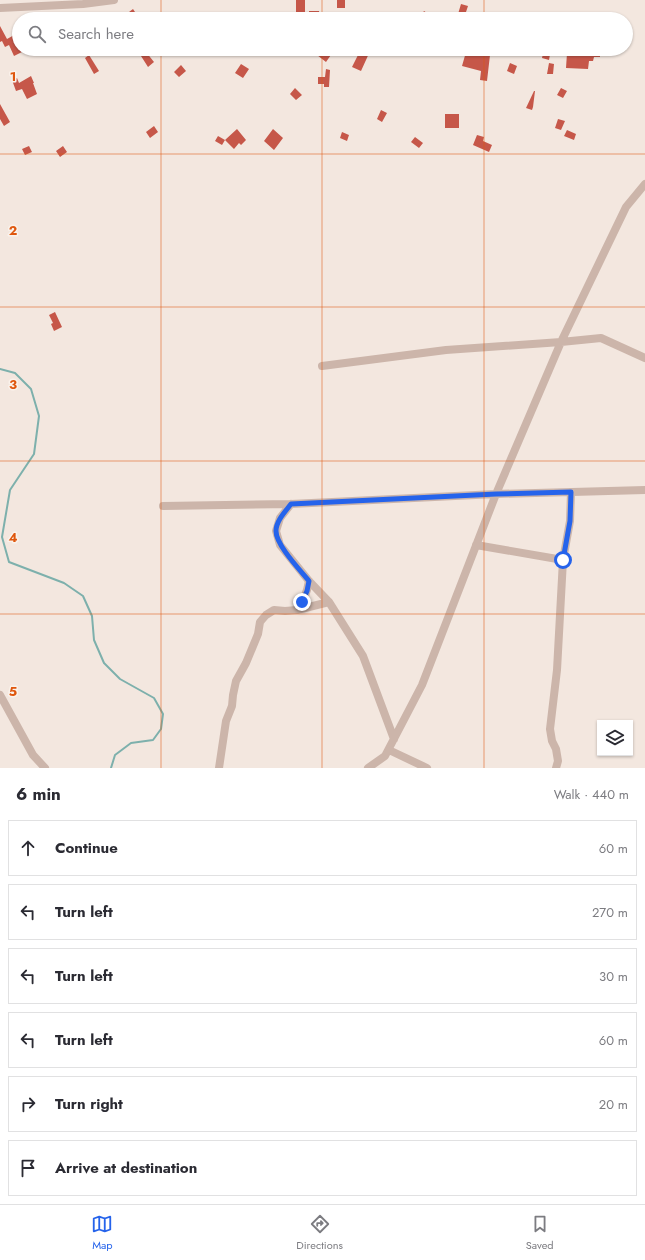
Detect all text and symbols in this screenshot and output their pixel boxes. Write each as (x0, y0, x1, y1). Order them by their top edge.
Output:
search box (12, 12, 633, 56)
icon: search (26, 23, 48, 45)
text: Search here (58, 23, 134, 45)
text: 1 (10, 67, 16, 86)
text: 2 (9, 221, 17, 240)
text: 3 (9, 375, 17, 394)
text: 4 (8, 528, 18, 547)
route start (554, 551, 572, 569)
route end (293, 593, 311, 611)
text: 5 (9, 682, 17, 701)
map controls (597, 720, 633, 756)
button: layers (597, 720, 633, 756)
text: 6 min (16, 782, 61, 806)
text: Walk · 440 m (554, 785, 629, 804)
icon: ahead (17, 837, 39, 859)
text: Continue (55, 837, 118, 859)
text: 60 m (599, 839, 628, 858)
icon: left (17, 901, 39, 923)
text: Turn left (55, 901, 113, 923)
text: 270 m (592, 903, 628, 922)
icon: left (17, 965, 39, 987)
text: Turn left (55, 965, 113, 987)
text: 30 m (599, 967, 628, 986)
icon: left (17, 1029, 39, 1051)
text: Turn left (55, 1029, 113, 1051)
text: 60 m (599, 1031, 628, 1050)
icon: right (17, 1093, 39, 1115)
text: Turn right (55, 1093, 123, 1115)
text: 20 m (599, 1095, 628, 1114)
icon: arrive (17, 1157, 39, 1179)
text: Arrive at destination (55, 1157, 197, 1179)
tab: Map (91, 1213, 113, 1253)
tab: Directions (296, 1213, 343, 1253)
tab: Saved (526, 1213, 554, 1253)

